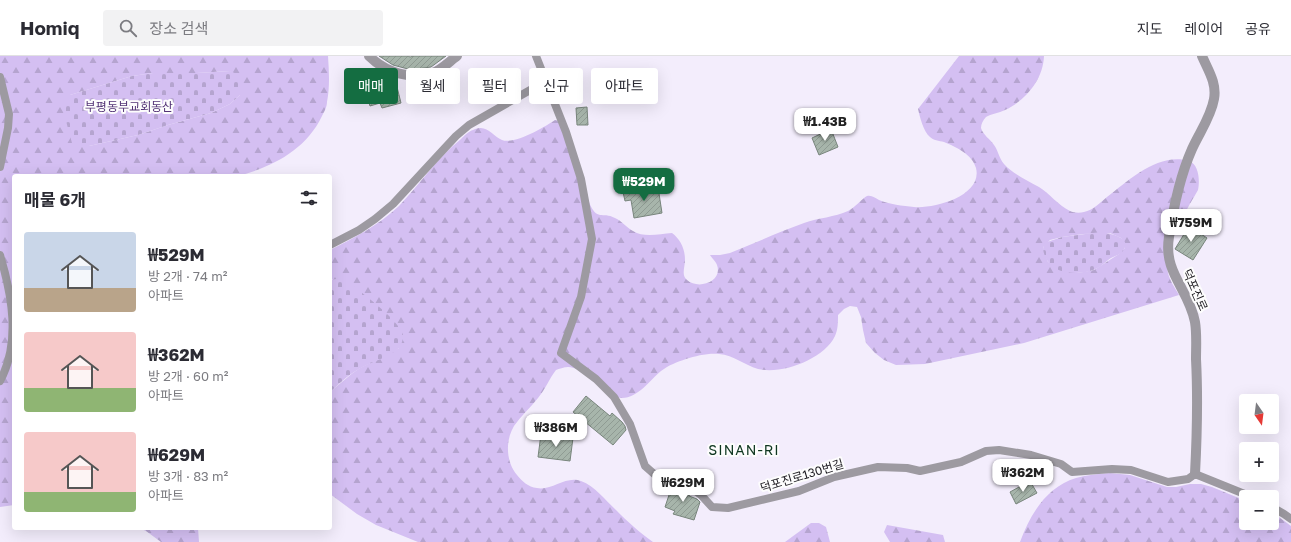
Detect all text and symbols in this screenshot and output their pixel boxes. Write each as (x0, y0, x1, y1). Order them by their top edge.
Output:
search box (103, 10, 383, 46)
text: Homiq (20, 16, 79, 39)
icon: search (117, 17, 139, 39)
text: 장소 검색 (149, 19, 208, 37)
text: 지도 (1137, 20, 1163, 37)
text: 레이어 (1185, 20, 1223, 37)
text: 공유 (1245, 20, 1271, 37)
chip: 매매 (344, 68, 398, 104)
chip: 월세 (406, 68, 460, 104)
chip: 필터 (468, 68, 521, 104)
chip: 신규 (529, 68, 583, 104)
chip: 아파트 (591, 68, 658, 104)
park label: 부평동부교회동산 (85, 99, 173, 114)
pin: ₩1.43B (792, 108, 858, 142)
text: ₩1.43B (803, 113, 847, 129)
pin: ₩529M (616, 168, 672, 202)
text: ₩529M (622, 173, 666, 189)
icon: filters (298, 187, 320, 209)
text: 매물 6개 (24, 189, 86, 210)
pin: ₩759M (1163, 209, 1219, 243)
text: ₩759M (1170, 214, 1212, 230)
text: ₩529M (148, 244, 205, 265)
icon: home (56, 248, 104, 296)
street label: 덕포진로 (1180, 267, 1211, 313)
text: 방 2개 · 74 m² (148, 268, 227, 284)
text: 아파트 (148, 287, 184, 303)
text: ₩362M (148, 344, 205, 365)
icon: home (56, 348, 104, 396)
text: 방 2개 · 60 m² (148, 368, 228, 384)
text: 아파트 (148, 387, 184, 403)
north arrow (1239, 394, 1279, 434)
map controls (1239, 394, 1279, 530)
pin: ₩386M (528, 414, 584, 448)
text: ₩386M (534, 419, 578, 435)
district label: SINAN-RI (708, 441, 780, 458)
button: + (1239, 442, 1279, 482)
text: ₩629M (148, 444, 205, 465)
icon: home (56, 448, 104, 496)
street label: 덕포진로130번길 (758, 456, 845, 495)
pin: ₩362M (995, 459, 1051, 493)
text: ₩362M (1001, 464, 1045, 480)
text: 방 3개 · 83 m² (148, 468, 228, 484)
pin: ₩629M (655, 469, 711, 503)
text: ₩629M (661, 474, 705, 490)
text: 아파트 (148, 487, 184, 503)
button: − (1239, 490, 1279, 530)

